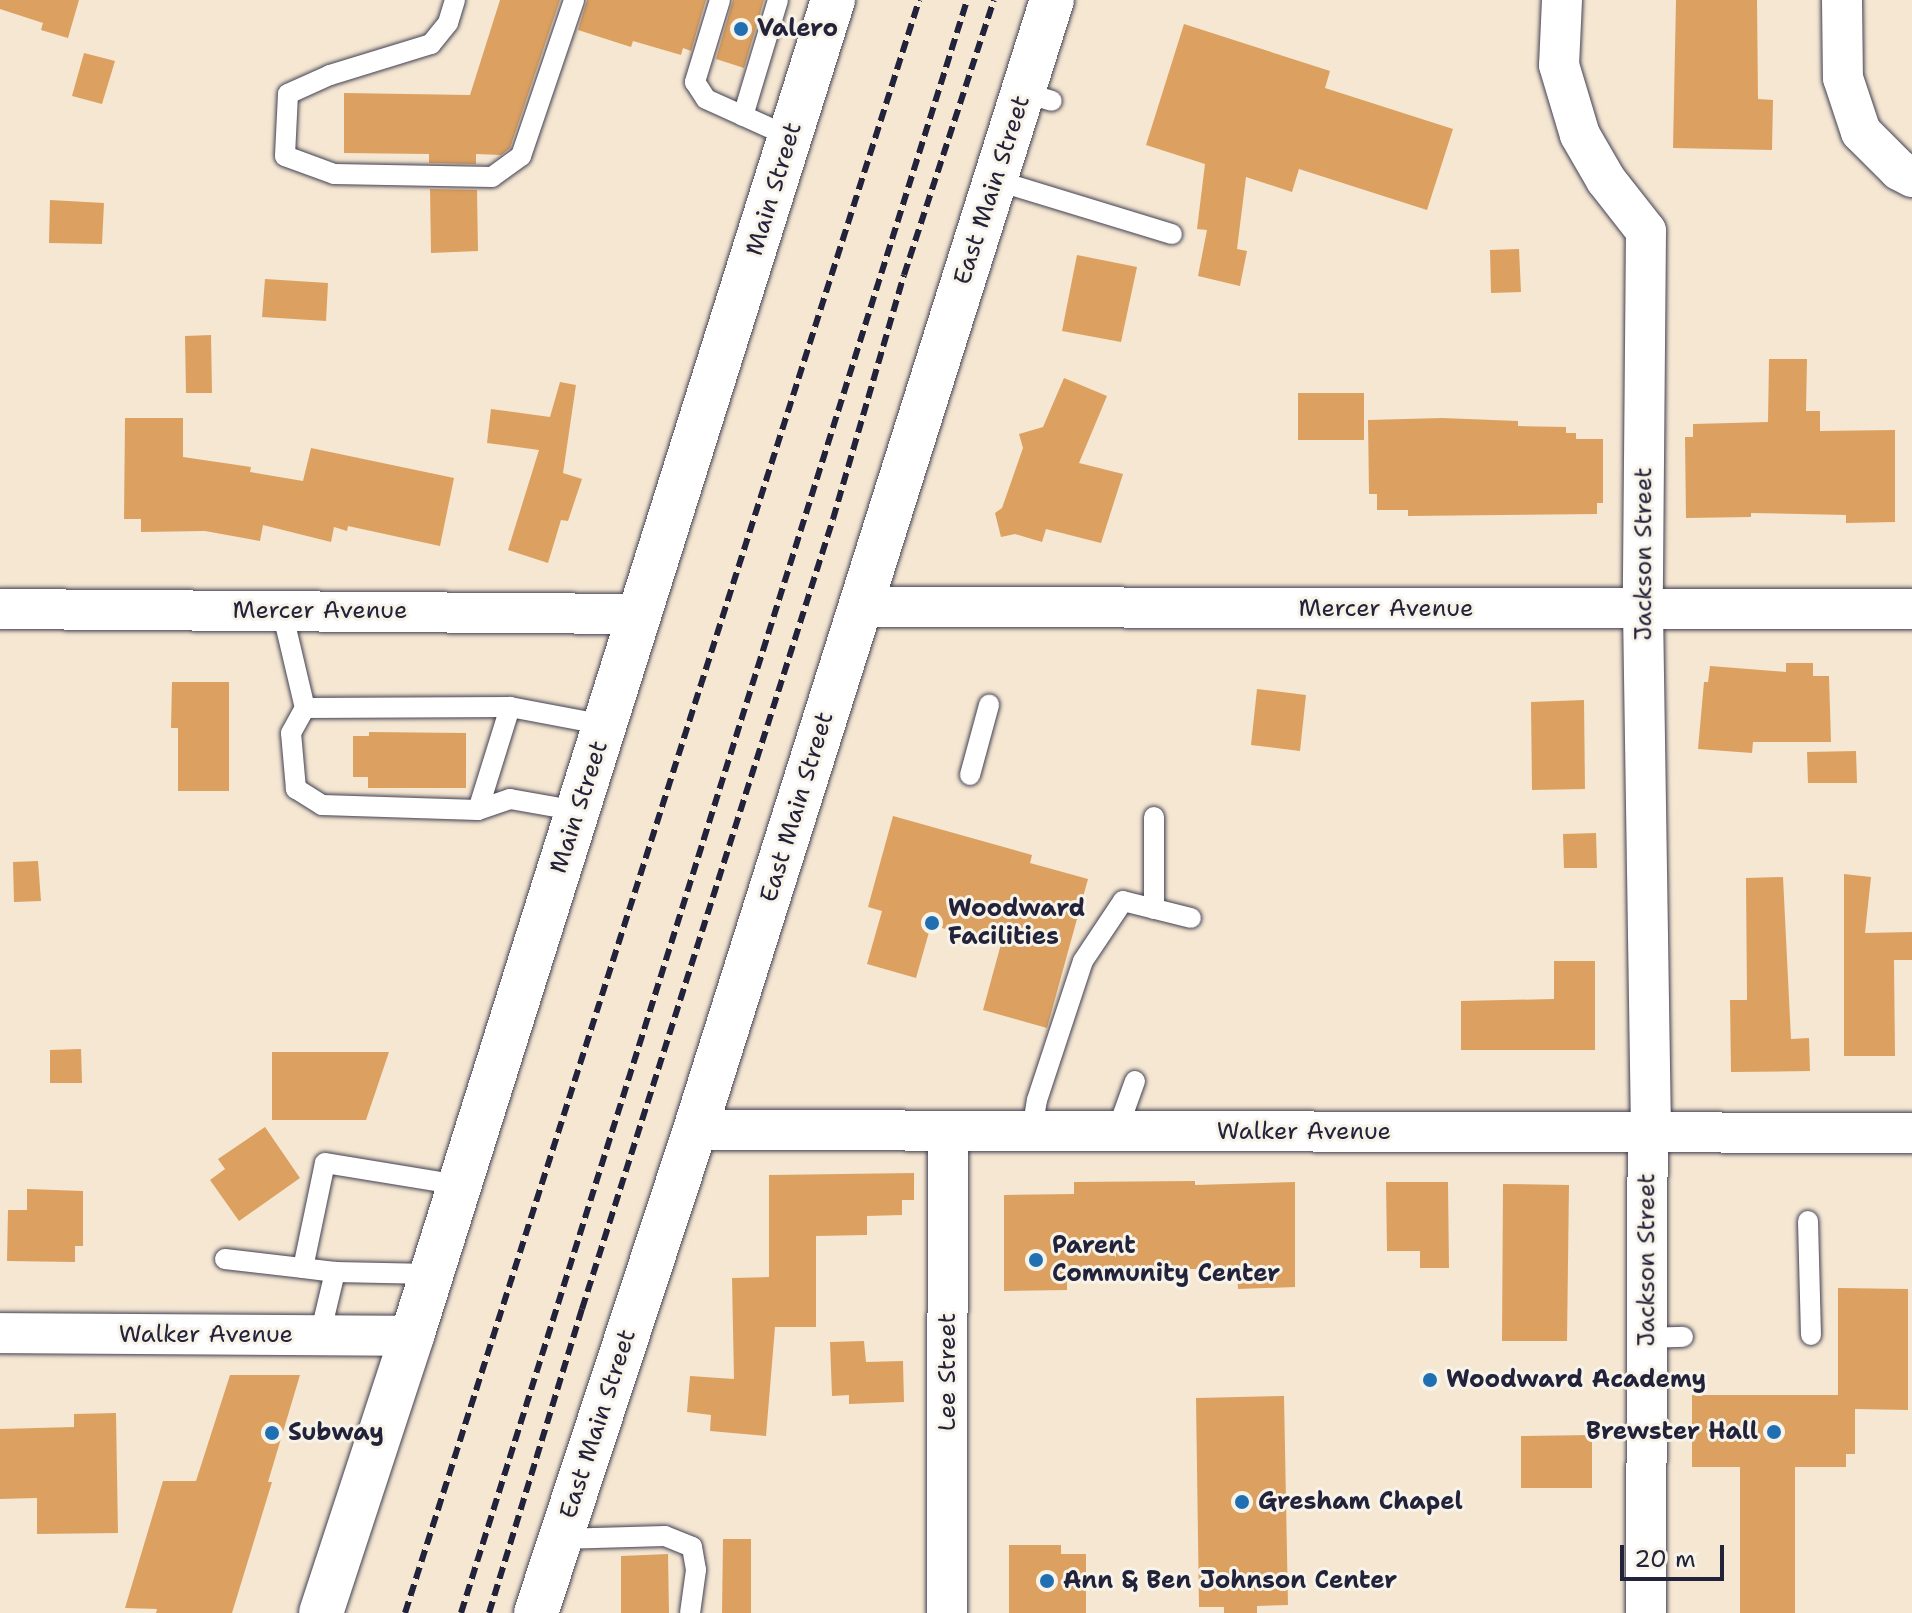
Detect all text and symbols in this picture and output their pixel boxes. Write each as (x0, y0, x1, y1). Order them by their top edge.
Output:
place label: Valero (757, 15, 838, 43)
marker: Valero (732, 20, 750, 38)
street label: East Main Street (948, 92, 1036, 288)
street label: Main Street (740, 119, 808, 259)
street label: Jackson Street (1630, 467, 1658, 641)
street label: Mercer Avenue (1299, 595, 1473, 623)
street label: Mercer Avenue (233, 597, 407, 625)
street label: East Main Street (754, 708, 840, 906)
street label: Main Street (544, 737, 614, 877)
place label: Woodward Facilities (948, 895, 1085, 951)
marker: Woodward Facilities (923, 914, 941, 932)
street label: Walker Avenue (1217, 1118, 1391, 1146)
street label: Jackson Street (1633, 1173, 1661, 1347)
place label: Parent Community Center (1052, 1232, 1280, 1288)
marker: Parent Community Center (1027, 1251, 1045, 1269)
street label: Lee Street (934, 1313, 962, 1431)
street label: Walker Avenue (119, 1321, 293, 1349)
street label: East Main Street (554, 1326, 642, 1522)
place label: Woodward Academy (1446, 1366, 1706, 1394)
marker: Woodward Academy (1421, 1371, 1439, 1389)
place label: Brewster Hall (1586, 1418, 1758, 1446)
place label: Subway (288, 1419, 384, 1447)
marker: Brewster Hall (1765, 1423, 1783, 1441)
marker: Subway (263, 1424, 281, 1442)
place label: Gresham Chapel (1258, 1488, 1463, 1516)
marker: Gresham Chapel (1233, 1493, 1251, 1511)
scale bar (1624, 1529, 1728, 1579)
text: 20 m (1634, 1543, 1696, 1575)
place label: Ann & Ben Johnson Center (1063, 1567, 1397, 1595)
marker: Ann & Ben Johnson Center (1038, 1572, 1056, 1590)

